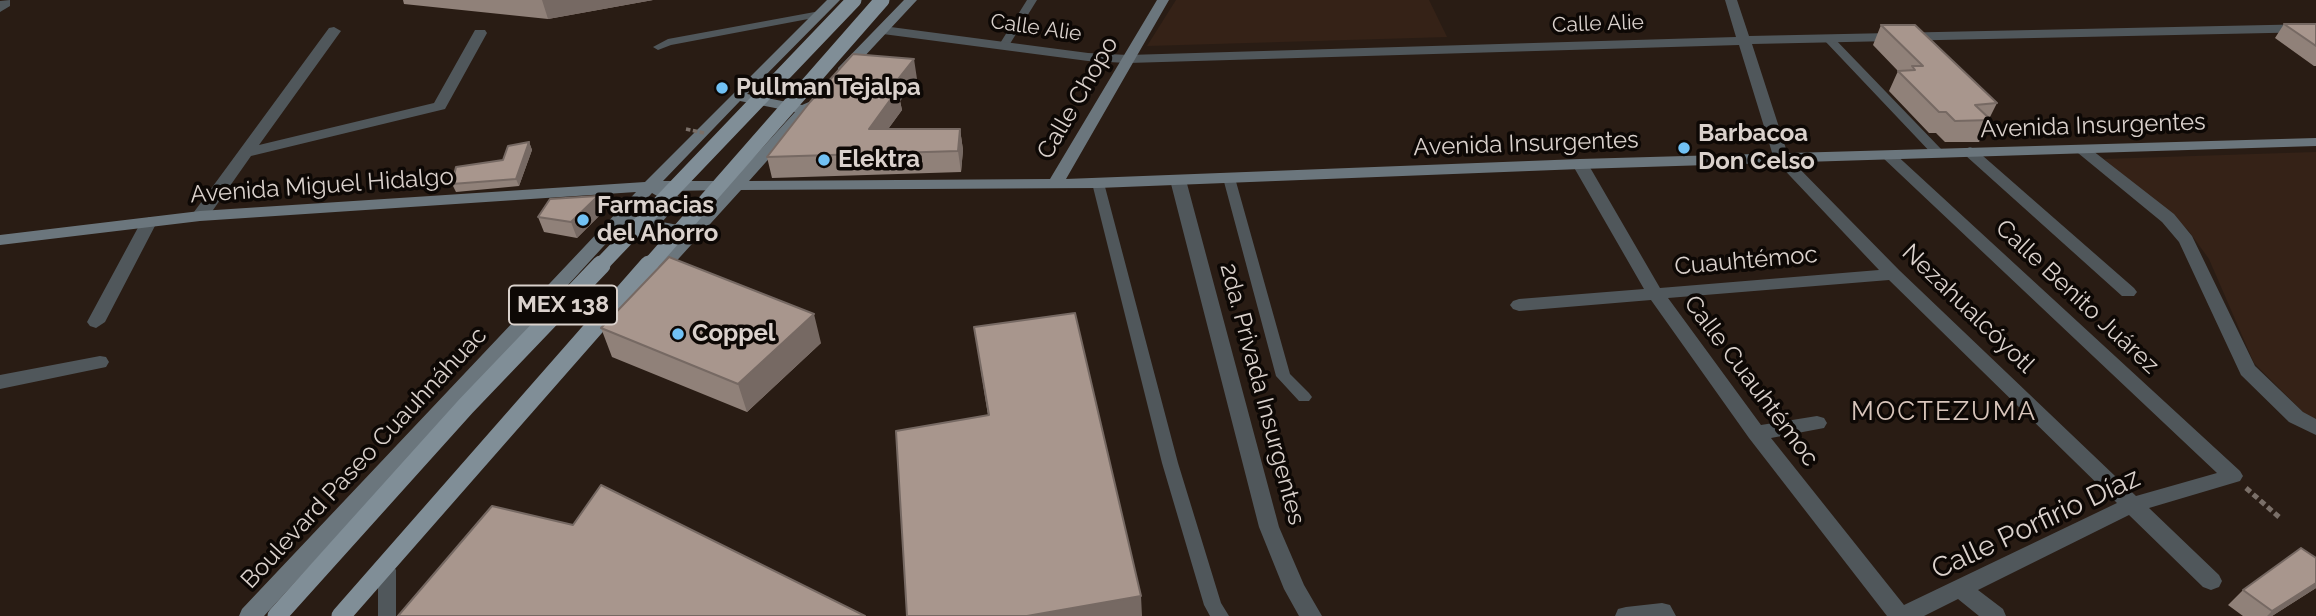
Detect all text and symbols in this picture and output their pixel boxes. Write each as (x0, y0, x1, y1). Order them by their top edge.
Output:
street label: Calle Alie (989, 9, 1083, 47)
street label: Calle Alie (1552, 10, 1644, 38)
street label: Calle Chopo (1031, 32, 1125, 164)
place label: Pullman Tejalpa (736, 74, 921, 102)
marker: Pullman Tejalpa (714, 80, 730, 96)
street label: Avenida Insurgentes (1980, 108, 2206, 144)
place label: Barbacoa Don Celso (1698, 120, 1815, 176)
street label: Avenida Insurgentes (1413, 126, 1639, 162)
marker: Barbacoa Don Celso (1676, 140, 1692, 156)
place label: Elektra (838, 146, 920, 174)
marker: Elektra (816, 152, 832, 168)
street label: Avenida Miguel Hidalgo (189, 162, 455, 210)
place label: Farmacias del Ahorro (597, 192, 718, 248)
marker: Farmacias del Ahorro (575, 212, 591, 228)
street label: Calle Benito Juárez (1989, 214, 2165, 380)
street label: Nezahualcóyotl (1896, 239, 2040, 379)
street label: Cuauhtémoc (1673, 240, 1819, 282)
street label: 2da. Privada Insurgentes (1213, 260, 1311, 528)
road number: MEX 138 (509, 286, 617, 324)
street label: Calle Cuauhtémoc (1677, 290, 1825, 472)
place label: Coppel (692, 320, 775, 348)
street label: Boulevard Paseo Cuauhnáhuac (235, 321, 493, 595)
marker: Coppel (670, 326, 686, 342)
district label: MOCTEZUMA (1852, 396, 2036, 428)
street label: Calle Porfirio Díaz (1927, 461, 2145, 587)

